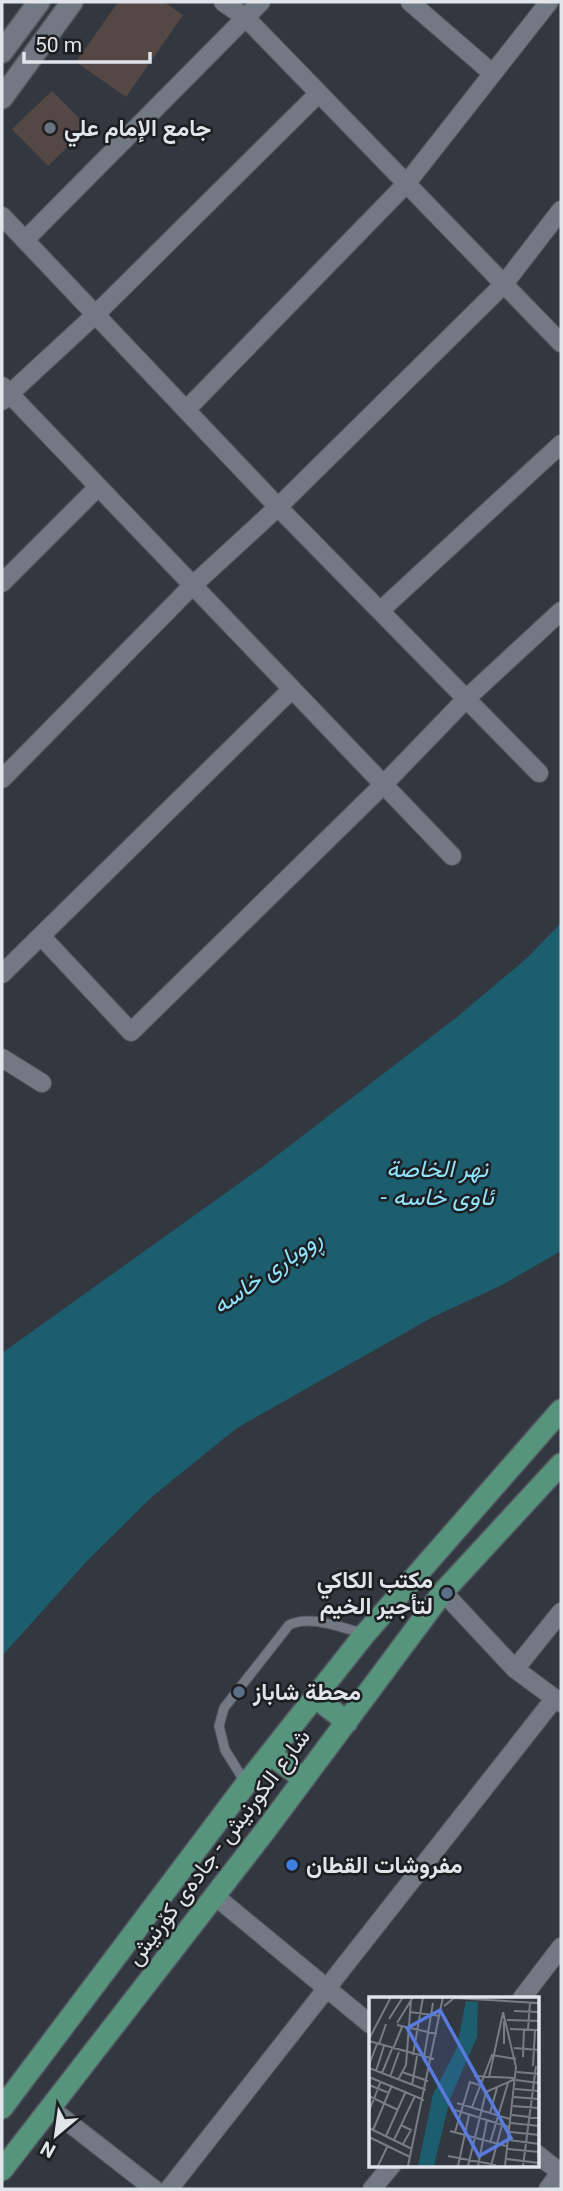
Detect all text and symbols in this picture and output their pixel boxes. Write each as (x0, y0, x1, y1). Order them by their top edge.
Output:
scale bar (24, 21, 150, 65)
text: 50 m (35, 33, 82, 57)
place label: جامع الإمام علي (64, 115, 211, 148)
marker: جامع الإمام علي (42, 120, 58, 136)
water label: نهر الخاصة - ئاوی خاسە (380, 1155, 496, 1212)
water label: ڕووباری خاسە (207, 1224, 331, 1325)
place label: مكتب الكاكي لتأجير الخيم (317, 1567, 433, 1621)
marker: مكتب الكاكي لتأجير الخيم (439, 1585, 455, 1601)
place label: محطة شاباز (252, 1679, 361, 1707)
marker: محطة شاباز (231, 1684, 247, 1700)
street label: شارع الكورنيش - جادەی کۆرنیش (121, 1724, 318, 1972)
place label: مفروشات القطان (306, 1852, 463, 1880)
marker: مفروشات القطان (284, 1857, 300, 1873)
inset map (369, 1997, 538, 2166)
north arrow (21, 2100, 91, 2170)
text: N (37, 2136, 59, 2163)

